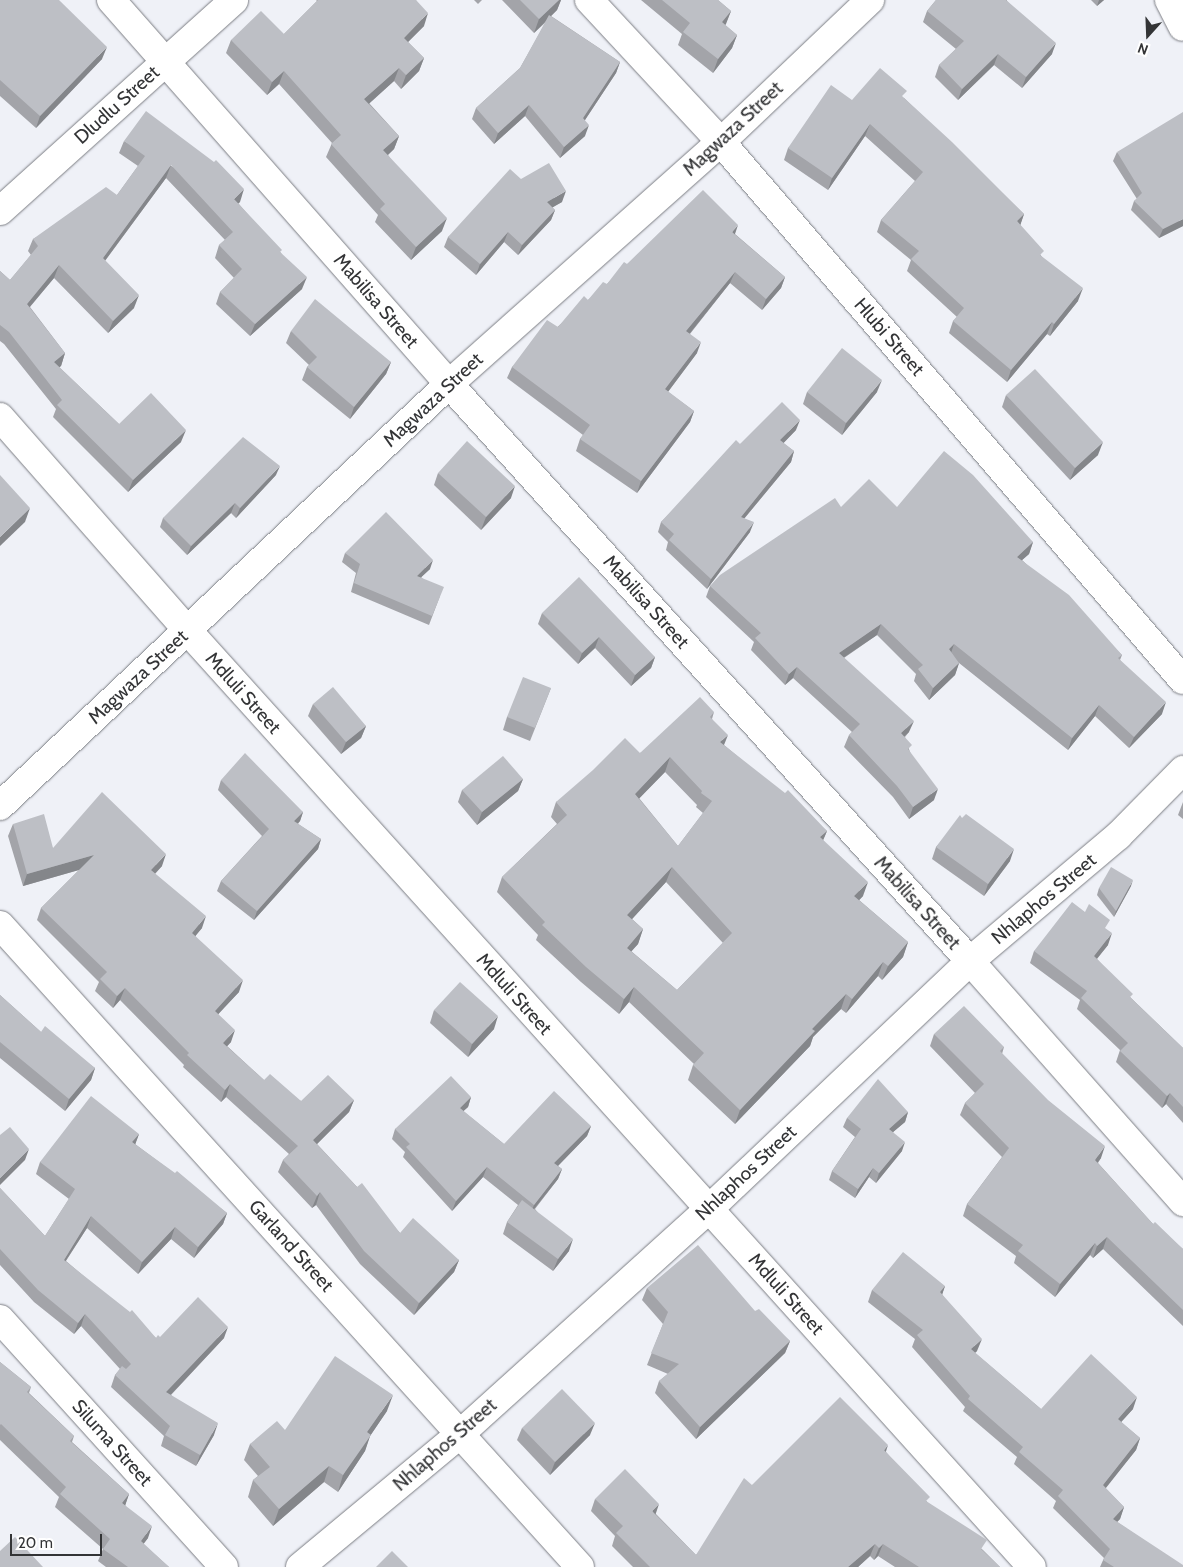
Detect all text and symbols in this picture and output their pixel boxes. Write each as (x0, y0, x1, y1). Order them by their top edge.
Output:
north arrow (1123, 10, 1173, 60)
text: N (1135, 39, 1151, 59)
street label: Dludlu Street (70, 61, 164, 149)
street label: Magwaza Street (678, 77, 788, 181)
street label: Mabilisa Street (329, 249, 423, 353)
street label: Hlubi Street (849, 294, 929, 380)
street label: Magwaza Street (378, 348, 488, 452)
street label: Mabilisa Street (598, 551, 694, 653)
street label: Magwaza Street (83, 625, 193, 729)
street label: Mdluli Street (200, 648, 286, 738)
street label: Nhlaphos Street (987, 849, 1101, 949)
street label: Mabilisa Street (869, 852, 965, 954)
street label: Mdluli Street (471, 949, 557, 1039)
street label: Nhlaphos Street (691, 1121, 801, 1225)
street label: Garland Street (244, 1195, 338, 1297)
street label: Mdluli Street (743, 1249, 829, 1339)
street label: Nhlaphos Street (389, 1394, 501, 1496)
street label: Siluma Street (67, 1395, 157, 1491)
scale bar (12, 1524, 105, 1556)
text: 20 m (18, 1534, 53, 1552)

